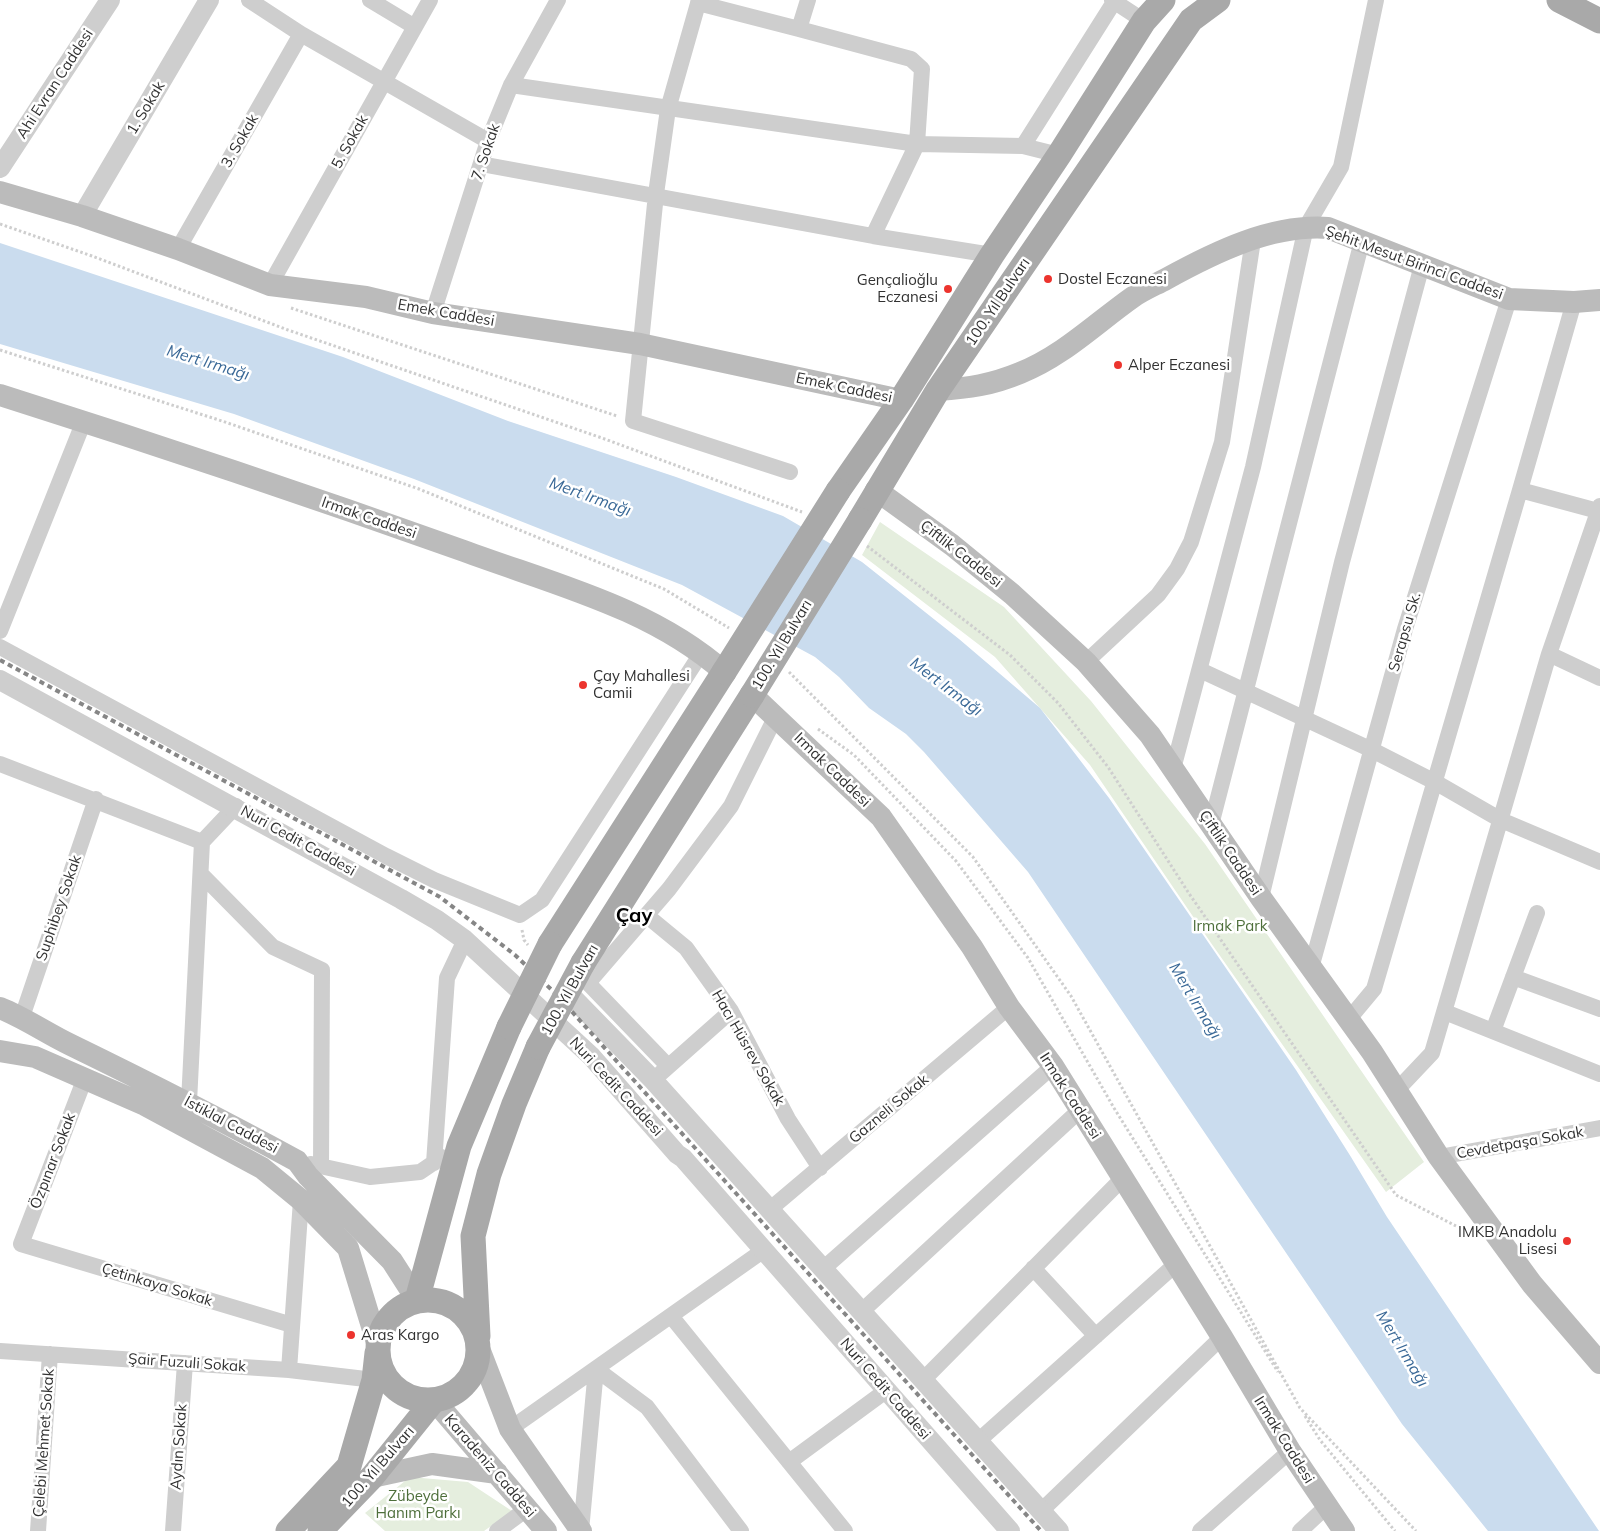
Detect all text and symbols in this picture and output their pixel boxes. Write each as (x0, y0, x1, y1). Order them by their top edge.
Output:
street label: Ahi Evran Caddesi (13, 26, 97, 142)
street label: 1. Sokak (123, 78, 169, 138)
street label: 3. Sokak (218, 111, 262, 171)
street label: 5. Sokak (328, 112, 372, 172)
street label: 7. Sokak (468, 121, 504, 183)
street label: Şehit Mesut Birinci Caddesi (1323, 222, 1505, 304)
street label: 100. Yıl Bulvarı (962, 255, 1034, 349)
place label: Dostel Eczanesi (1058, 270, 1167, 288)
place label: Gençalioğlu Eczanesi (857, 271, 938, 306)
marker: Dostel Eczanesi (1042, 273, 1054, 285)
marker: Gençalioğlu Eczanesi (942, 283, 954, 295)
street label: Emek Caddesi (396, 296, 496, 330)
water label: Mert Irmağı (164, 341, 252, 385)
place label: Alper Eczanesi (1128, 356, 1230, 374)
marker: Alper Eczanesi (1112, 359, 1124, 371)
street label: Emek Caddesi (794, 369, 894, 407)
water label: Mert Irmağı (547, 473, 633, 521)
street label: Irmak Caddesi (319, 493, 419, 543)
street label: Çiftlik Caddesi (917, 517, 1005, 591)
street label: Serapsu Sk. (1385, 590, 1425, 674)
street label: 100. Yıl Bulvarı (748, 597, 816, 693)
water label: Mert Irmağı (906, 654, 986, 720)
place label: Çay Mahallesi Camii (593, 667, 690, 702)
marker: Çay Mahallesi Camii (577, 679, 589, 691)
street label: Irmak Caddesi (790, 729, 874, 811)
street label: Nuri Cedit Caddesi (237, 802, 359, 880)
street label: Çiftlik Caddesi (1195, 807, 1265, 899)
street label: Suphibey Sokak (32, 853, 86, 963)
district label: Çay (616, 904, 652, 928)
park label: Irmak Park (1193, 917, 1267, 935)
street label: 100. Yıl Bulvarı (537, 941, 603, 1039)
water label: Mert Irmağı (1165, 959, 1225, 1043)
street label: Hacı Hüsrev Sokak (708, 987, 788, 1109)
street label: Nuri Cedit Caddesi (566, 1034, 666, 1140)
street label: Irmak Caddesi (1035, 1049, 1105, 1143)
street label: Gazneli Sokak (846, 1071, 932, 1147)
street label: İstiklal Caddesi (181, 1093, 281, 1157)
street label: Özpınar Sokak (26, 1110, 80, 1212)
street label: Cevdetpaşa Sokak (1455, 1123, 1585, 1163)
place label: IMKB Anadolu Lisesi (1458, 1223, 1557, 1258)
marker: IMKB Anadolu Lisesi (1561, 1235, 1573, 1247)
street label: Çetinkaya Sokak (99, 1260, 215, 1310)
water label: Mert Irmağı (1372, 1307, 1432, 1391)
place label: Aras Kargo (361, 1326, 439, 1344)
marker: Aras Kargo (345, 1329, 357, 1341)
street label: Nuri Cedit Caddesi (836, 1335, 934, 1443)
street label: Şair Fuzuli Sokak (128, 1350, 246, 1376)
street label: Çelebi Mehmet Sokak (30, 1368, 58, 1518)
street label: Irmak Caddesi (1250, 1393, 1318, 1487)
street label: Aydın Sokak (167, 1403, 191, 1491)
street label: Karadeniz Caddesi (440, 1411, 540, 1521)
street label: 100. Yıl Bulvarı (338, 1423, 418, 1511)
park label: Zübeyde Hanım Parkı (375, 1487, 461, 1522)

